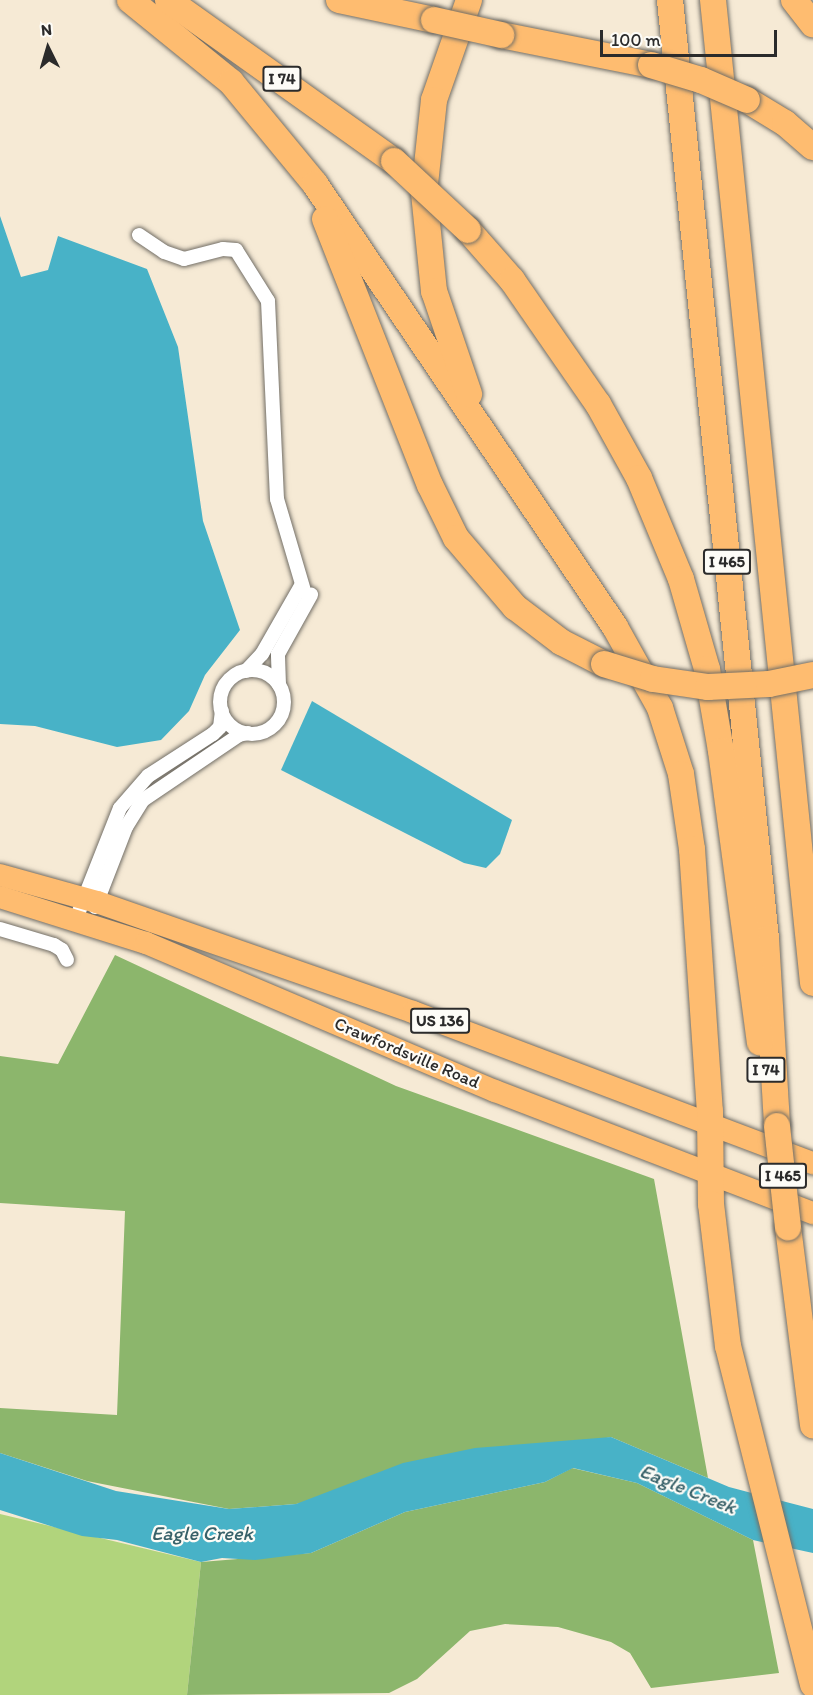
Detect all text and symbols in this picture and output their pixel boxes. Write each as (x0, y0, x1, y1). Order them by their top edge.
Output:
north arrow (18, 18, 78, 78)
scale bar (603, 18, 780, 56)
text: N (40, 20, 53, 40)
text: 100 m (611, 29, 661, 51)
road number: I 74 (261, 66, 303, 92)
road number: I 465 (702, 549, 752, 575)
road number: US 136 (410, 1008, 470, 1034)
street label: Crawfordsville Road (331, 1013, 483, 1093)
road number: I 74 (745, 1057, 787, 1083)
road number: I 465 (758, 1163, 808, 1189)
water label: Eagle Creek (637, 1459, 739, 1519)
water label: Eagle Creek (151, 1521, 253, 1545)

